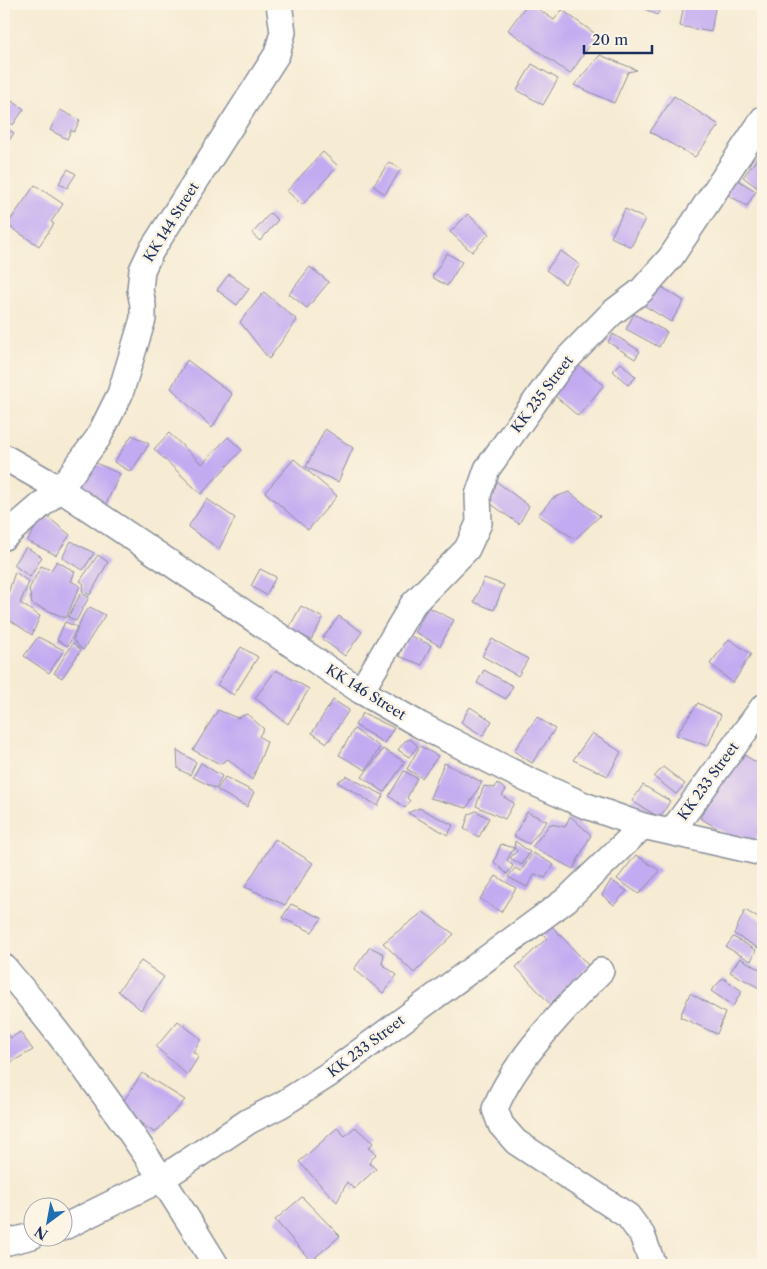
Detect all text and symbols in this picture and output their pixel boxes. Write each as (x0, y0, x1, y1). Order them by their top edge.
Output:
scale bar (584, 22, 652, 54)
text: 20 m (592, 30, 628, 49)
street label: KK 144 Street (139, 179, 203, 265)
street label: KK 235 Street (507, 352, 577, 436)
street label: KK 146 Street (323, 660, 409, 724)
street label: KK 233 Street (674, 738, 742, 824)
street label: KK 233 Street (324, 1011, 408, 1081)
north arrow (22, 1196, 72, 1246)
text: N (31, 1222, 51, 1244)

